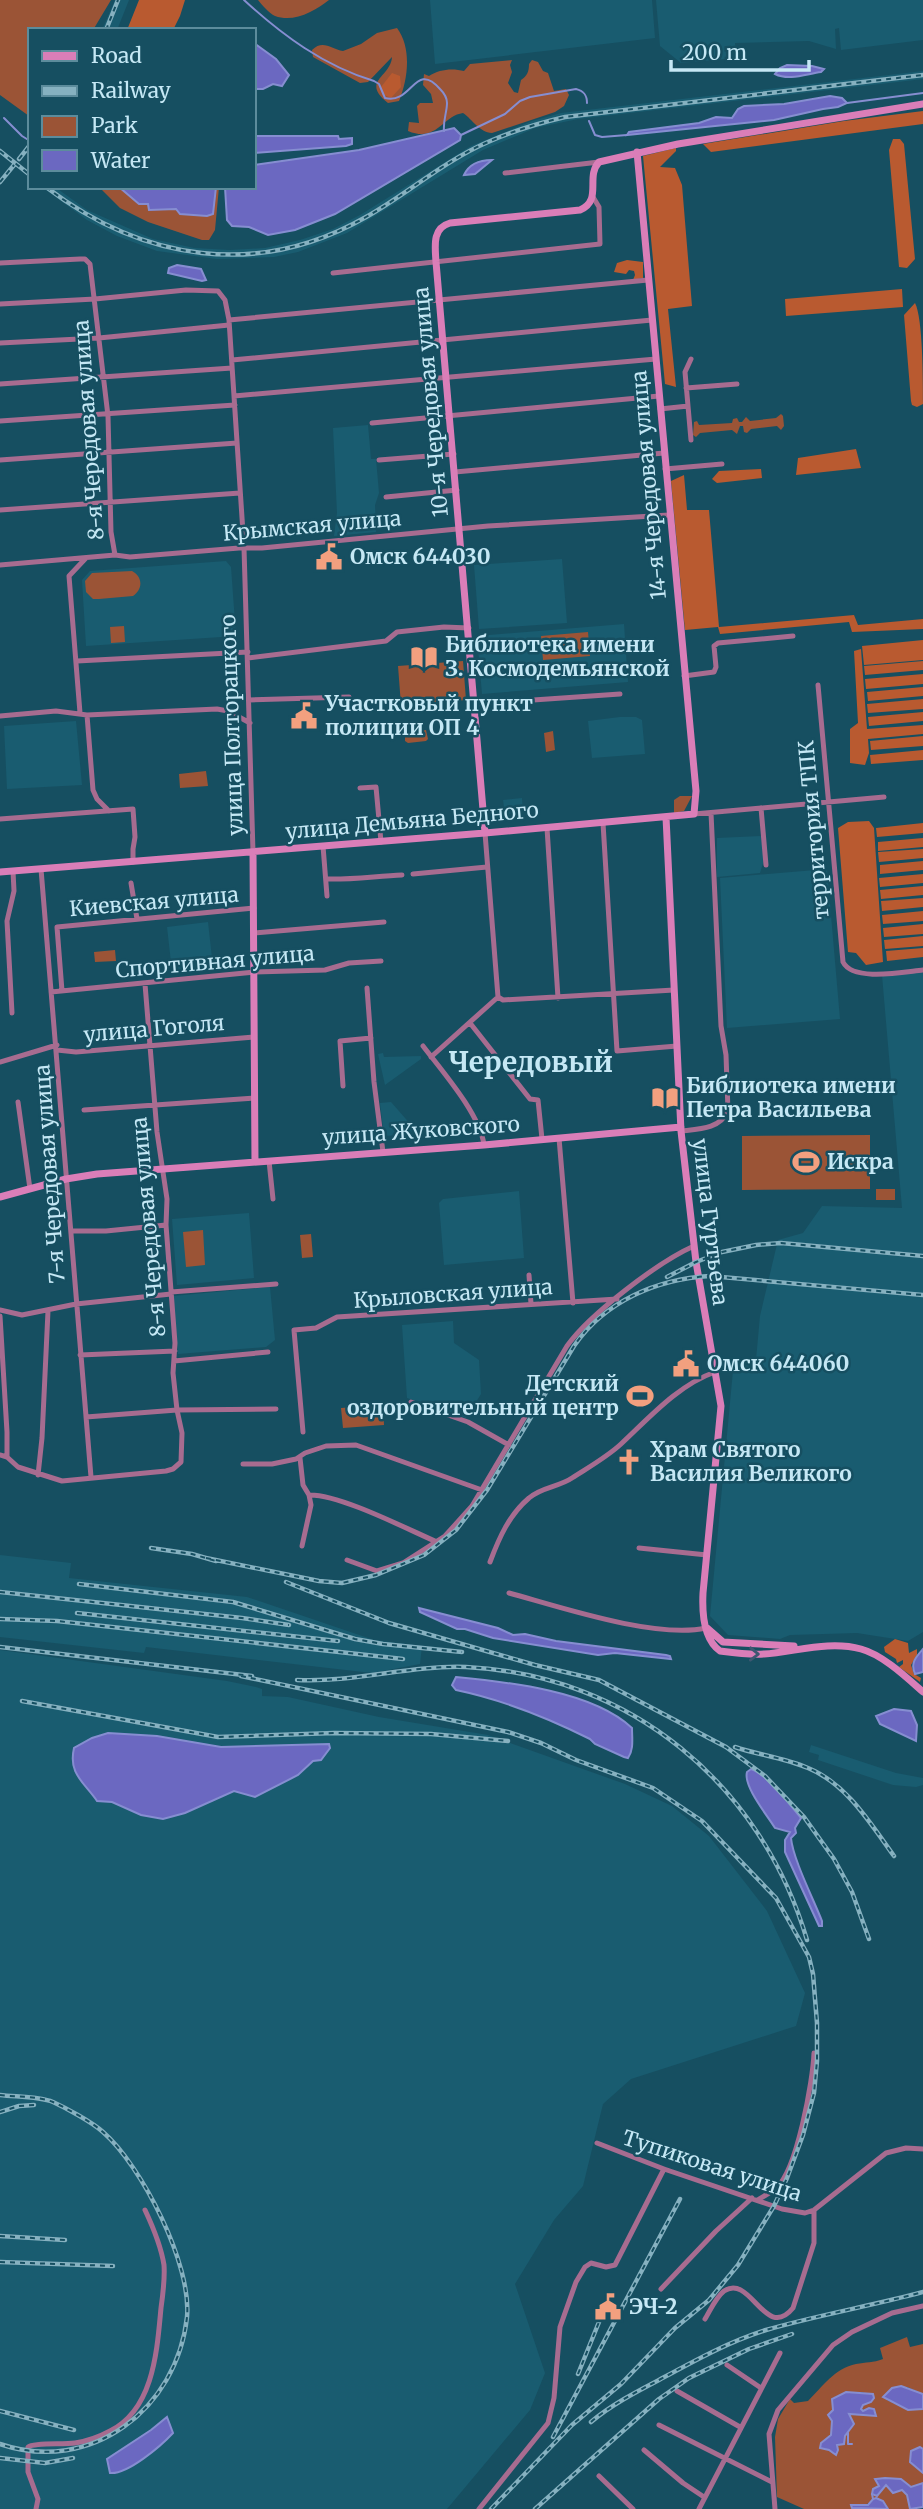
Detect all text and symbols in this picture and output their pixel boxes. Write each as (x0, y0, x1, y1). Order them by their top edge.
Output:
legend (28, 28, 256, 189)
scale bar (671, 28, 809, 72)
text: 200 m (682, 39, 747, 66)
text: Road (91, 42, 142, 69)
text: Railway (91, 77, 172, 104)
text: Park (91, 112, 138, 139)
text: Water (90, 147, 150, 174)
street label: 10-я Чередовая улица (407, 286, 454, 518)
street label: 8-я Чередовая улица (67, 319, 110, 541)
street label: 14-я Чередовая улица (625, 370, 672, 601)
street label: Крымская улица (222, 504, 402, 547)
public building icon: Омск 644030 (314, 542, 344, 572)
place label: Омск 644030 (350, 543, 491, 570)
street label: улица Полторацкого (214, 614, 249, 836)
place label: Библиотека имени З. Космодемьянской (445, 631, 670, 682)
library icon: Библиотека имени З. Космодемьянской (409, 642, 439, 672)
place label: Участковый пункт полиции ОП 4 (324, 690, 533, 741)
public building icon: Участковый пункт полиции ОП 4 (289, 701, 319, 731)
street label: территория ТПК (792, 739, 835, 921)
street label: улица Демьяна Бедного (284, 796, 540, 845)
street label: Киевская улица (68, 881, 240, 922)
street label: Спортивная улица (114, 939, 316, 984)
street label: улица Гоголя (82, 1009, 226, 1048)
district label: Чередовый (449, 1044, 613, 1080)
street label: 7-я Чередовая улица (28, 1064, 71, 1284)
place label: Библиотека имени Петра Васильева (686, 1072, 896, 1123)
library icon: Библиотека имени Петра Васильева (650, 1083, 680, 1113)
street label: улица Жуковского (321, 1110, 521, 1151)
street label: 8-я Чередовая улица (125, 1116, 172, 1338)
street label: улица Гуртьева (687, 1137, 734, 1307)
sports icon: Искра (791, 1147, 821, 1177)
place label: Искра (827, 1148, 894, 1175)
street label: Крыловская улица (353, 1273, 553, 1314)
public building icon: Омск 644060 (671, 1349, 701, 1379)
place label: Омск 644060 (707, 1350, 849, 1377)
place label: Детский оздоровительный центр (347, 1370, 619, 1421)
sports icon: Детский оздоровительный центр (625, 1381, 655, 1411)
place label: Храм Святого Василия Великого (650, 1436, 852, 1487)
church icon: Храм Святого Василия Великого (614, 1447, 644, 1477)
one-way arrow (749, 1646, 760, 1662)
street label: Тупиковая улица (619, 2124, 805, 2207)
public building icon: ЭЧ-2 (593, 2292, 623, 2322)
place label: ЭЧ-2 (629, 2293, 678, 2320)

